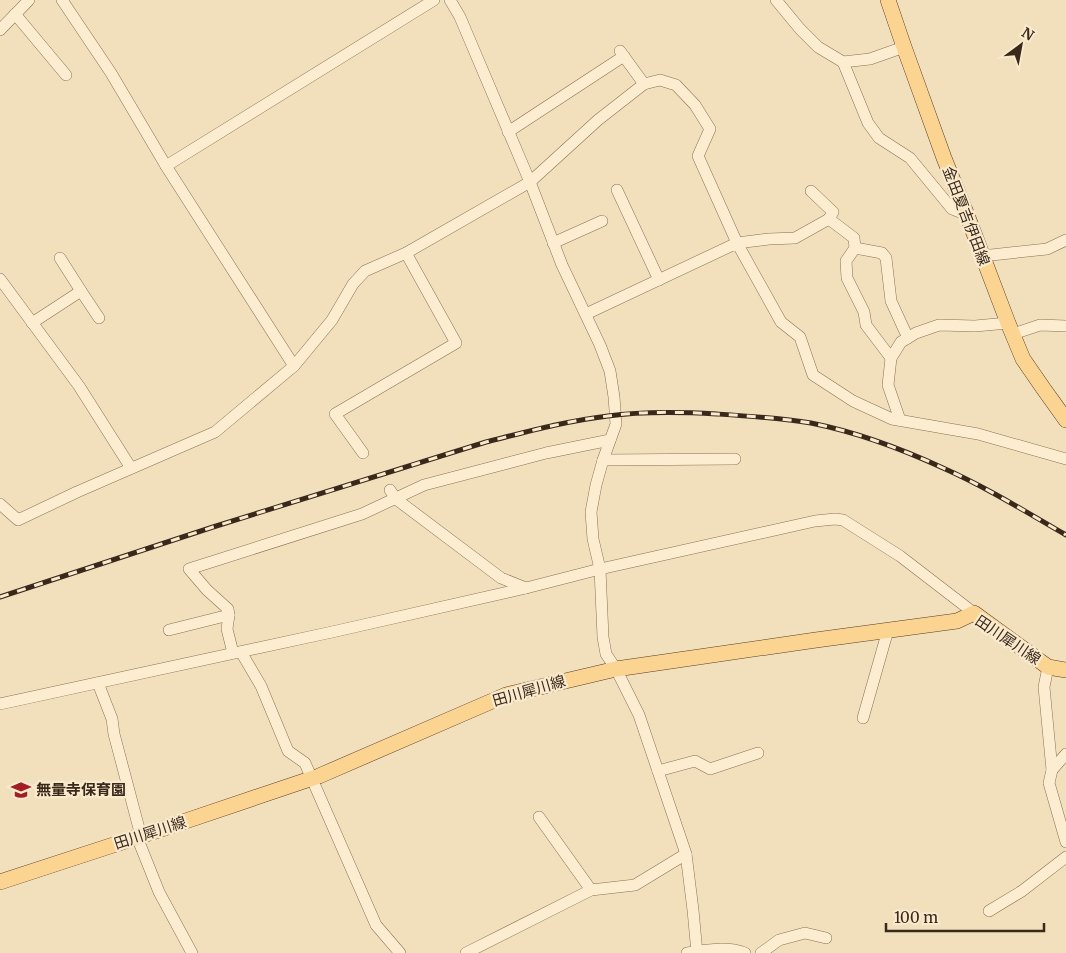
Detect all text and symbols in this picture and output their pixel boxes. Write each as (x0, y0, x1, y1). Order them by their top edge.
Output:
north arrow (996, 20, 1046, 70)
text: N (1018, 23, 1037, 45)
street label: 金田夏吉伊田線 (939, 163, 994, 268)
street label: 田川犀川線 (972, 611, 1045, 668)
street label: 田川犀川線 (490, 671, 568, 710)
school or university icon: 無量寺保育園 (10, 779, 32, 801)
place label: 無量寺保育園 (36, 780, 126, 799)
street label: 田川犀川線 (111, 812, 188, 853)
scale bar (886, 900, 1044, 932)
text: 100 m (894, 908, 938, 927)

